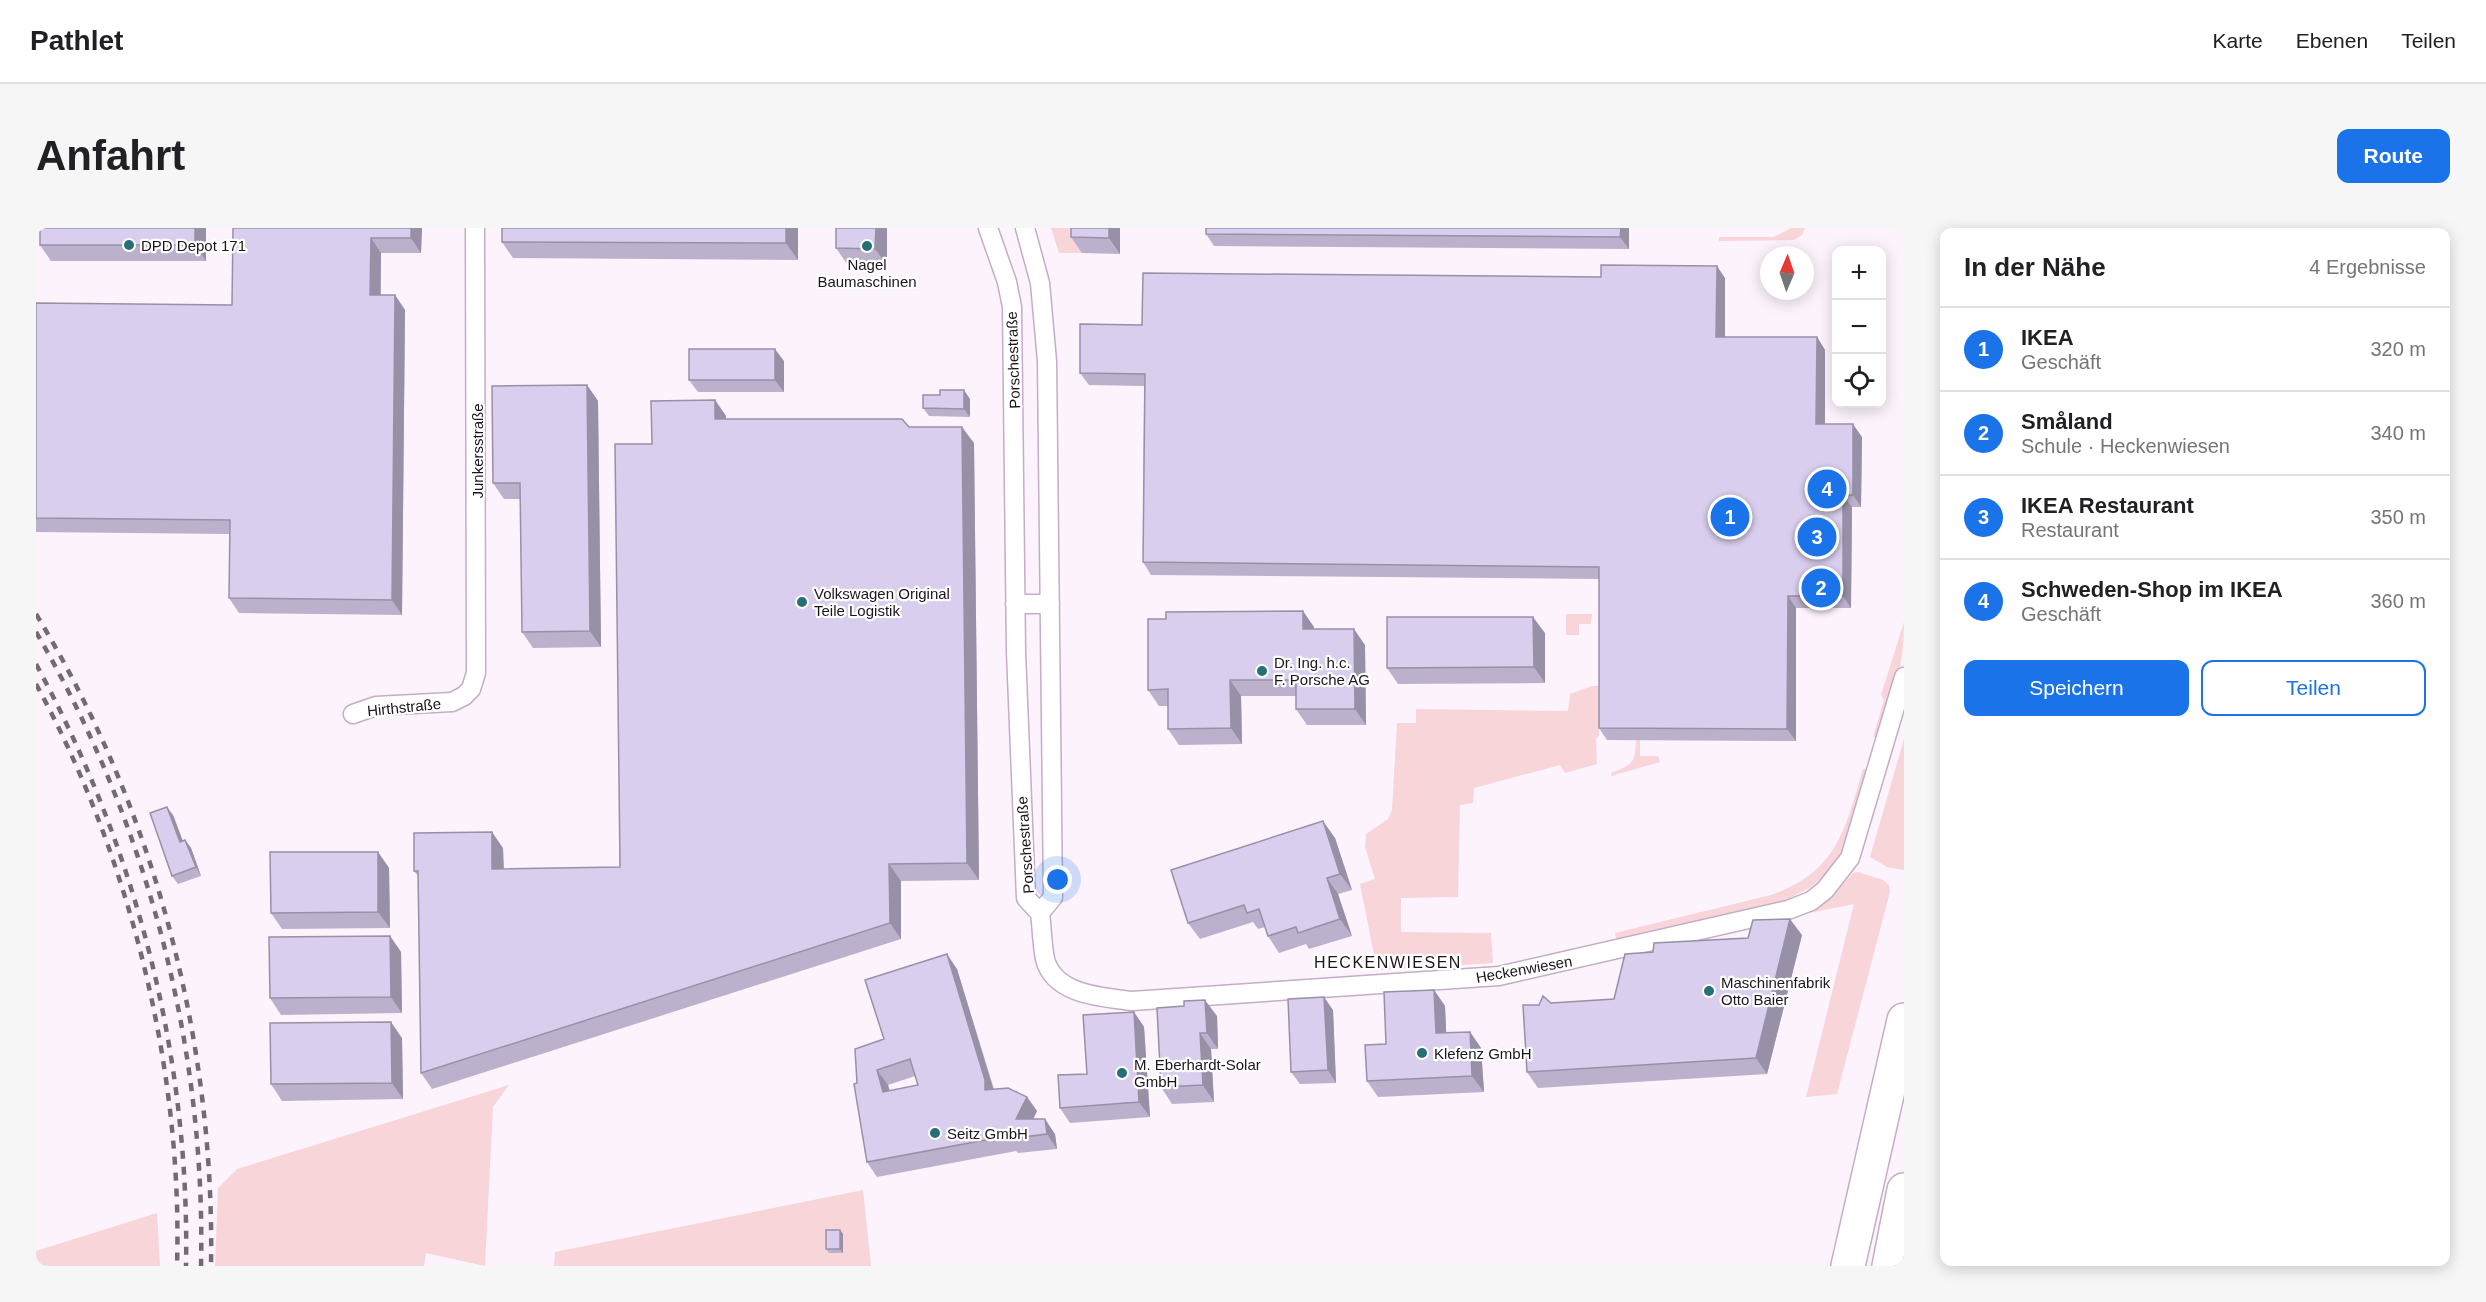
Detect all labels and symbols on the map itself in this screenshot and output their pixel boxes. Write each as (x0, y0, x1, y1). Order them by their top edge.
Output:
place label: DPD Depot 171 (141, 237, 246, 254)
marker: DPD Depot 171 (122, 238, 136, 252)
marker: Nagel Baumaschinen (860, 239, 874, 253)
north arrow (1760, 246, 1814, 300)
place label: Nagel Baumaschinen (817, 256, 917, 290)
street label: Porschestraße (1003, 311, 1023, 409)
street label: Junkersstraße (469, 403, 486, 499)
pin: 4 (1808, 466, 1846, 512)
pin: 1 (1710, 494, 1750, 540)
pin: 3 (1798, 514, 1836, 560)
pin: 2 (1802, 566, 1840, 610)
place label: Volkswagen Original Teile Logistik (814, 585, 950, 619)
marker: Volkswagen Original Teile Logistik (795, 595, 809, 609)
place label: Dr. Ing. h.c. F. Porsche AG (1274, 654, 1370, 688)
marker: Dr. Ing. h.c. F. Porsche AG (1255, 664, 1269, 678)
street label: Hirthstraße (366, 695, 442, 719)
street label: Porschestraße (1013, 796, 1037, 894)
your location (1043, 865, 1072, 894)
street label: Heckenwiesen (1474, 952, 1574, 986)
district label: HECKENWIESEN (1314, 954, 1462, 971)
place label: Maschinenfabrik Otto Baier (1721, 974, 1831, 1008)
marker: Maschinenfabrik Otto Baier (1702, 984, 1716, 998)
place label: Klefenz GmbH (1434, 1045, 1532, 1062)
marker: Klefenz GmbH (1415, 1046, 1429, 1060)
place label: M. Eberhardt-Solar GmbH (1134, 1056, 1261, 1090)
marker: M. Eberhardt-Solar GmbH (1115, 1066, 1129, 1080)
place label: Seitz GmbH (947, 1125, 1028, 1142)
marker: Seitz GmbH (928, 1126, 942, 1140)

